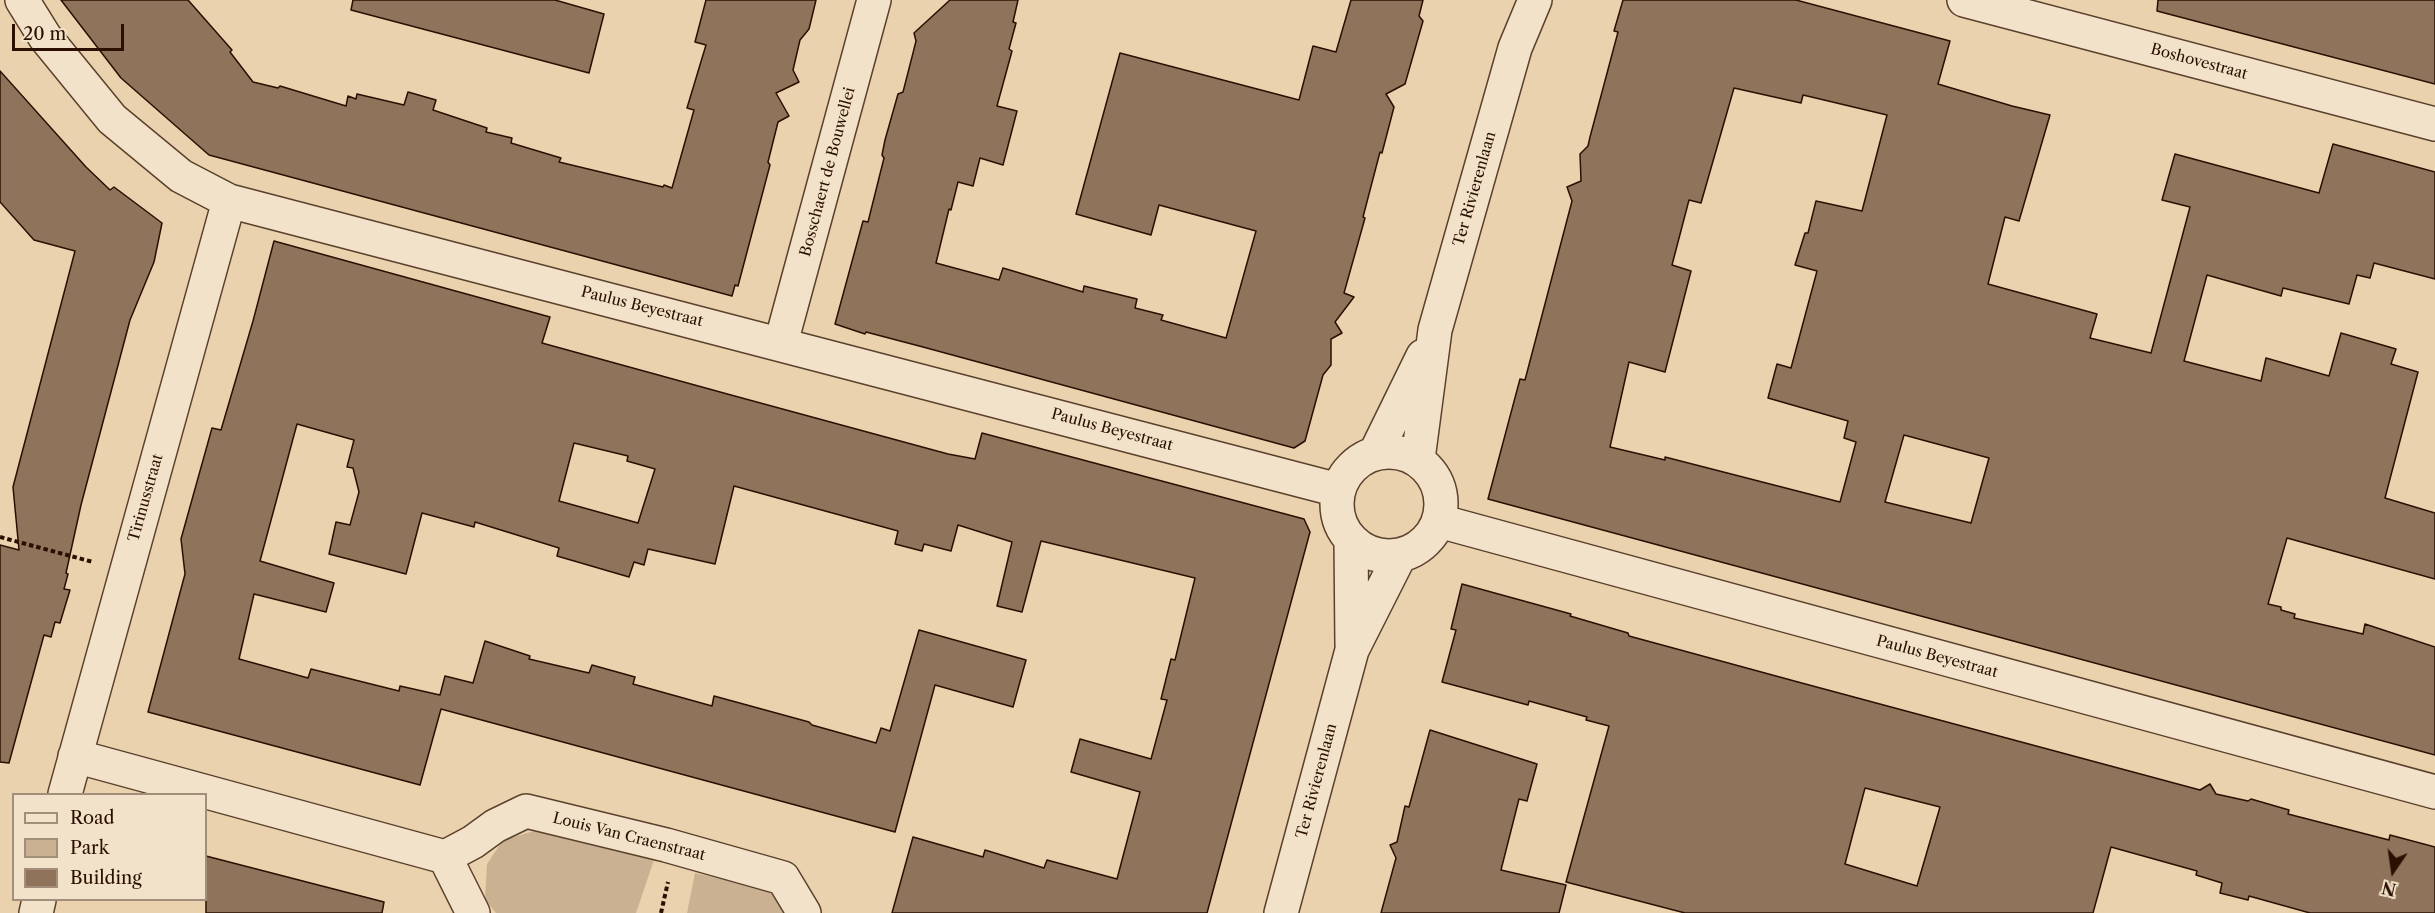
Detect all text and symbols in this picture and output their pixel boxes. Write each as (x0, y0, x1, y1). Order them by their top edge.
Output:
scale bar (15, 12, 128, 50)
text: 20 m (23, 23, 66, 45)
street label: Boshovestraat (2149, 40, 2249, 84)
street label: Bosschaert de Bouwellei (797, 85, 859, 259)
street label: Ter Rivierenlaan (1450, 130, 1500, 248)
street label: Paulus Beyestraat (579, 283, 705, 331)
street label: Paulus Beyestraat (1049, 405, 1175, 455)
street label: Tirinusstraat (125, 452, 167, 544)
street label: Paulus Beyestraat (1874, 632, 2000, 682)
street label: Ter Rivierenlaan (1293, 721, 1341, 841)
legend (12, 793, 207, 901)
text: Road (70, 807, 115, 829)
street label: Louis Van Craenstraat (551, 809, 707, 865)
text: Park (70, 837, 109, 859)
north arrow (2363, 841, 2423, 901)
text: Building (70, 867, 142, 889)
text: N (2380, 877, 2398, 900)

